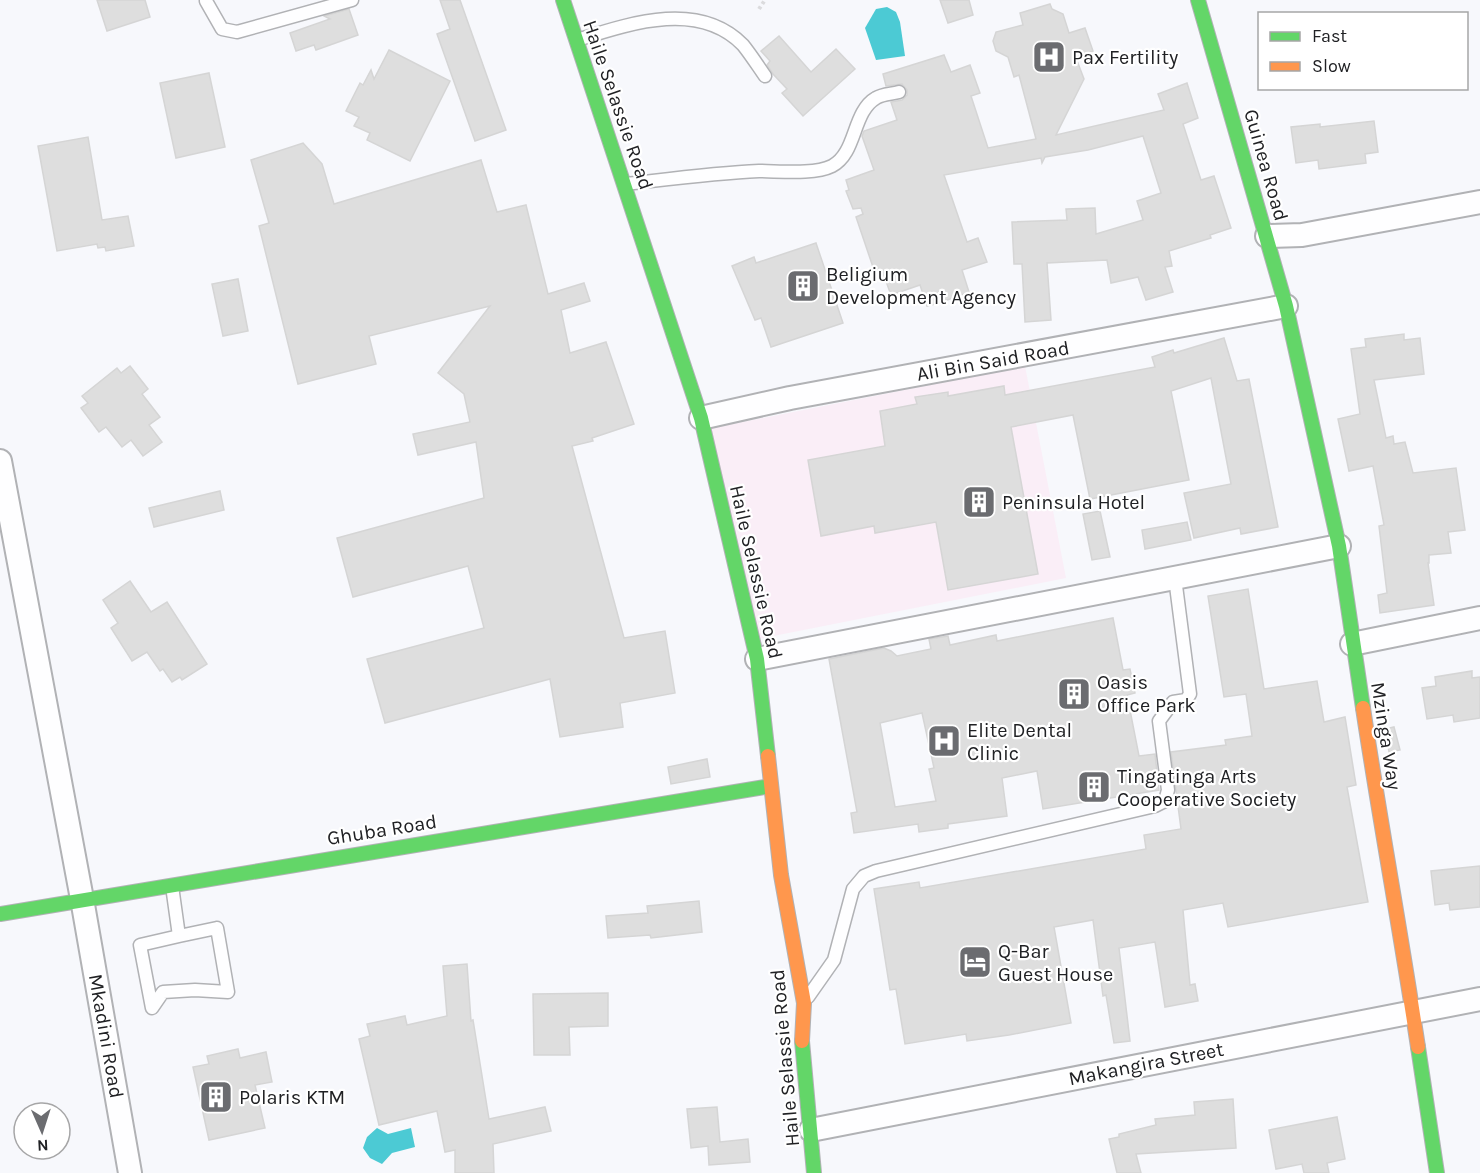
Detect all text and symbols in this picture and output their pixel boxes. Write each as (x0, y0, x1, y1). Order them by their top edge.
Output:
legend (1258, 12, 1468, 90)
street label: Haile Selassie Road (578, 17, 658, 193)
text: Fast (1312, 25, 1347, 47)
hospital icon: Pax Fertility (1031, 39, 1067, 75)
place label: Pax Fertility (1072, 46, 1178, 69)
text: Slow (1312, 55, 1351, 77)
street label: Guinea Road (1239, 107, 1293, 223)
place label: Beligium Development Agency (826, 263, 1016, 309)
building icon: Beligium Development Agency (785, 268, 821, 304)
street label: Ali Bin Said Road (915, 336, 1071, 386)
street label: Haile Selassie Road (725, 483, 787, 661)
building icon: Peninsula Hotel (961, 484, 997, 520)
place label: Peninsula Hotel (1002, 491, 1145, 514)
place label: Oasis Office Park (1097, 671, 1196, 717)
building icon: Oasis Office Park (1056, 676, 1092, 712)
street label: Mzinga Way (1366, 680, 1406, 792)
place label: Elite Dental Clinic (967, 719, 1072, 765)
hospital icon: Elite Dental Clinic (926, 723, 962, 759)
place label: Tingatinga Arts Cooperative Society (1117, 765, 1296, 811)
building icon: Tingatinga Arts Cooperative Society (1076, 769, 1112, 805)
street label: Ghuba Road (326, 810, 438, 850)
place label: Q-Bar Guest House (998, 940, 1113, 986)
hotel icon: Q-Bar Guest House (957, 944, 993, 980)
street label: Haile Selassie Road (766, 968, 804, 1148)
street label: Mkadini Road (84, 972, 128, 1100)
street label: Makangira Street (1067, 1038, 1226, 1090)
building icon: Polaris KTM (198, 1079, 234, 1115)
place label: Polaris KTM (239, 1086, 345, 1109)
north arrow (12, 1101, 72, 1161)
text: N (37, 1136, 49, 1155)

